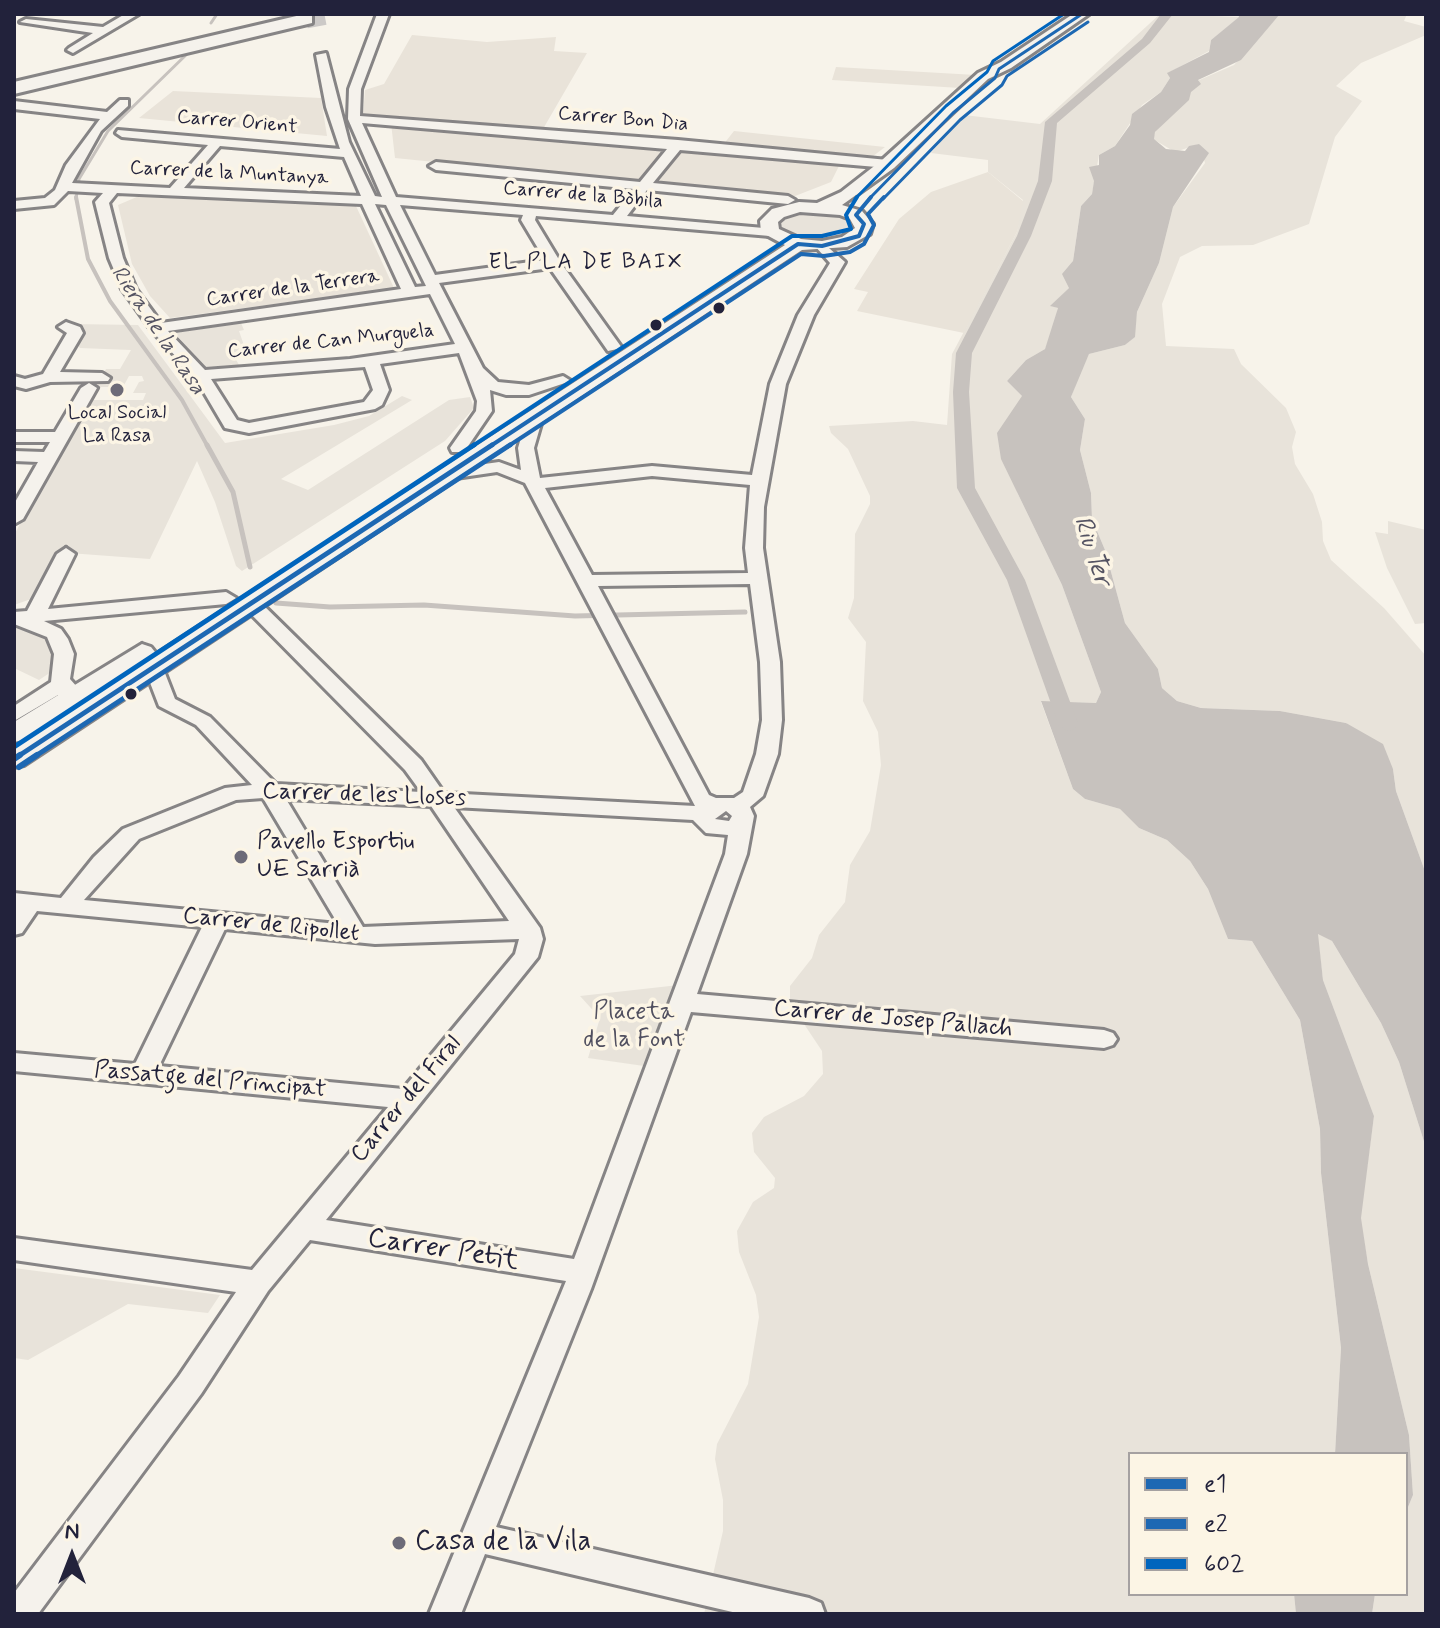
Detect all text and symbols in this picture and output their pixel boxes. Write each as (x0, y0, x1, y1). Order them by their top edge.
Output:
street label: Carrer Bon Dia (557, 102, 689, 138)
street label: Carrer Orient (176, 106, 298, 140)
street label: Carrer de la Muntanya (129, 157, 329, 191)
street label: Carrer de la Bòbila (502, 177, 664, 215)
district label: EL PLA DE BAIX (488, 250, 684, 276)
water label: Riera de la Rasa (104, 262, 210, 400)
street label: Carrer de la Terrera (205, 265, 381, 313)
unlabelled marker (711, 300, 727, 316)
unlabelled marker (648, 317, 664, 333)
street label: Carrer de Can Murguela (227, 319, 435, 365)
marker: Local Social La Rasa (108, 381, 126, 399)
place label: Local Social La Rasa (68, 402, 166, 449)
water label: Riu Ter (1065, 512, 1117, 590)
unlabelled marker (123, 686, 139, 702)
street label: Carrer de les Lloses (262, 778, 466, 814)
place label: Pavello Esportiu UE Sarrià (257, 829, 414, 885)
marker: Pavello Esportiu UE Sarrià (232, 848, 250, 866)
street label: Carrer de Ripollet (181, 902, 361, 950)
street label: Carrer de Josep Pallach (772, 995, 1014, 1045)
park label: Placeta de la Font (583, 999, 685, 1055)
street label: Carrer del Firal (346, 1031, 468, 1169)
street label: Passatge del Principat (93, 1057, 327, 1105)
street label: Carrer Petit (365, 1222, 521, 1280)
legend (1128, 1452, 1408, 1596)
text: e1 (1204, 1469, 1227, 1500)
text: e2 (1204, 1509, 1228, 1540)
north arrow (32, 1516, 112, 1596)
text: N (65, 1518, 79, 1546)
place label: Casa de la Vila (415, 1526, 591, 1560)
marker: Casa de la Vila (390, 1534, 408, 1552)
text: 602 (1204, 1549, 1244, 1580)

